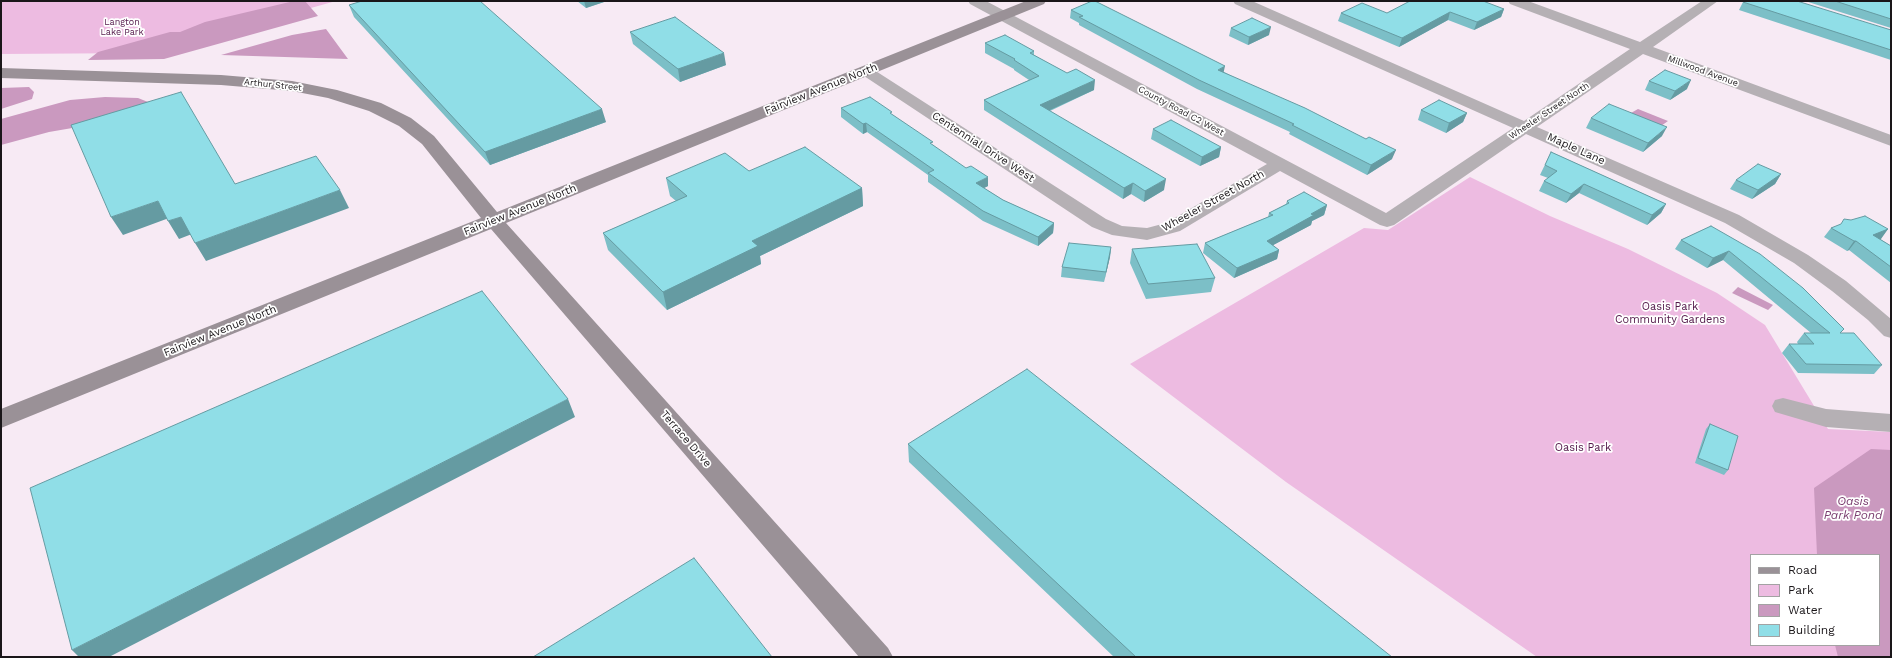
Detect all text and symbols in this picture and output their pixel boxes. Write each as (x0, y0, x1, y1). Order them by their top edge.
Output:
park label: Langton Lake Park (100, 17, 144, 38)
street label: Millwood Avenue (1666, 53, 1740, 89)
street label: Fairview Avenue North (763, 60, 879, 118)
street label: Arthur Street (244, 77, 302, 93)
street label: Wheeler Street North (1507, 80, 1591, 142)
street label: County Road C2 West (1136, 84, 1226, 138)
street label: Centennial Drive West (929, 109, 1037, 185)
street label: Maple Lane (1545, 130, 1607, 168)
street label: Wheeler Street North (1159, 167, 1267, 235)
street label: Fairview Avenue North (462, 181, 578, 239)
park label: Oasis Park Community Gardens (1615, 300, 1725, 326)
street label: Fairview Avenue North (162, 302, 278, 360)
street label: Terrace Drive (658, 408, 714, 470)
park label: Oasis Park (1555, 441, 1611, 455)
water label: Oasis Park Pond (1824, 494, 1882, 522)
legend (1750, 554, 1880, 646)
text: Road (1788, 563, 1817, 577)
text: Park (1788, 583, 1814, 597)
text: Water (1788, 603, 1822, 617)
text: Building (1788, 623, 1835, 637)

